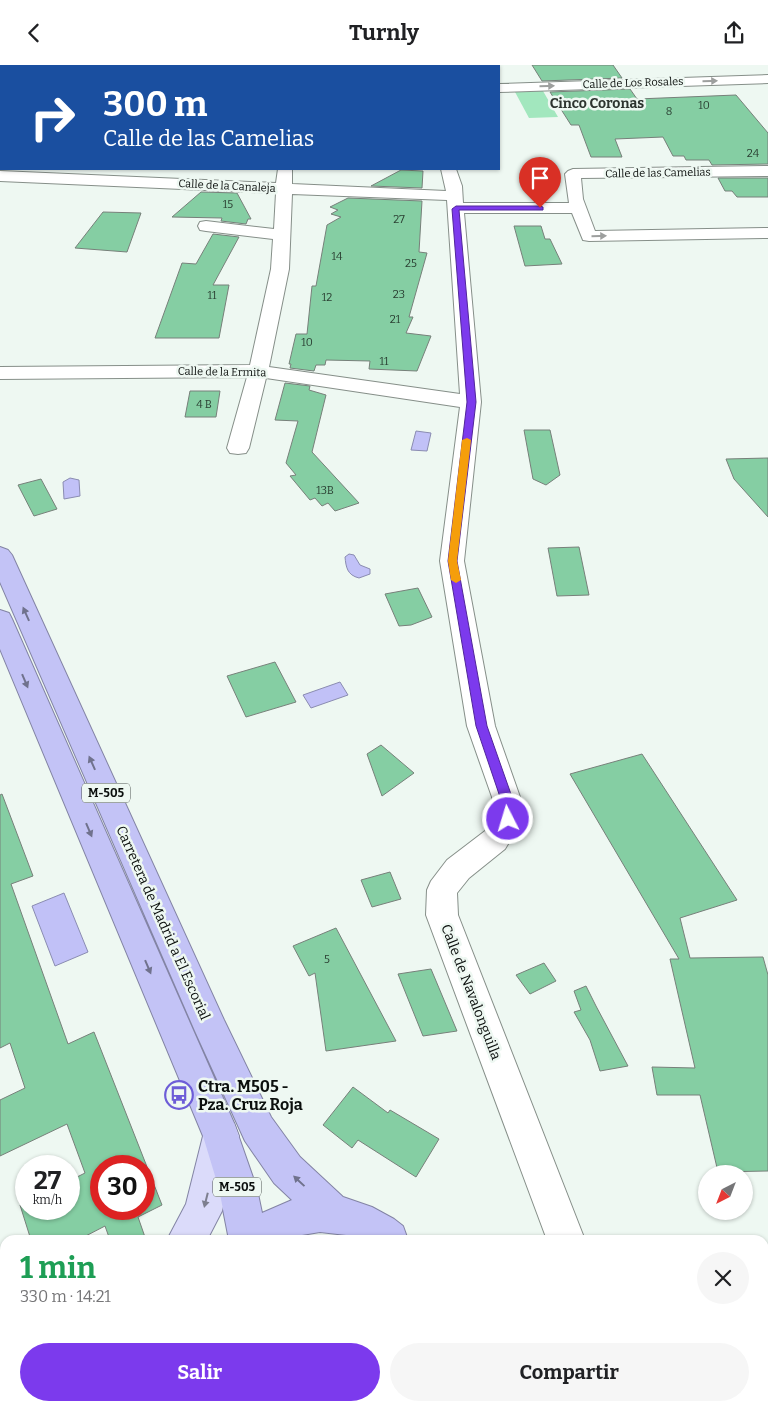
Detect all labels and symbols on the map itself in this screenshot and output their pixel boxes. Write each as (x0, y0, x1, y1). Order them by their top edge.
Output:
street label: Calle de Los Rosales (582, 75, 684, 91)
one-way arrow (702, 76, 718, 84)
one-way arrow (540, 82, 556, 90)
district label: Cinco Coronas (550, 95, 644, 112)
house number: 10 (698, 99, 710, 112)
house number: 8 (666, 105, 672, 118)
house number: 24 (747, 147, 760, 160)
pin (519, 157, 561, 208)
street label: Calle de las Camelias (605, 166, 711, 180)
street label: Calle de la Canaleja (178, 177, 276, 195)
house number: 15 (223, 198, 233, 211)
house number: 27 (393, 213, 405, 226)
one-way arrow (591, 231, 607, 239)
house number: 14 (332, 250, 343, 263)
house number: 25 (405, 257, 417, 270)
house number: 23 (393, 288, 405, 301)
house number: 11 (208, 289, 217, 302)
house number: 12 (322, 291, 332, 304)
house number: 21 (390, 313, 401, 326)
house number: 10 (301, 336, 313, 349)
house number: 11 (380, 355, 389, 368)
street label: Calle de la Ermita (178, 365, 266, 379)
house number: 4 B (196, 398, 212, 411)
house number: 13B (316, 484, 334, 497)
one-way arrow (22, 607, 30, 621)
one-way arrow (22, 674, 30, 688)
one-way arrow (88, 756, 96, 770)
road number: M-505 (82, 783, 130, 803)
position arrow (481, 792, 533, 844)
one-way arrow (86, 823, 94, 837)
street label: Carretera de Madrid a El Escorial (112, 823, 214, 1023)
street label: Calle de Navalonguilla (437, 922, 505, 1062)
house number: 5 (324, 953, 330, 966)
one-way arrow (144, 960, 152, 974)
place label: Ctra. M505 - Pza. Cruz Roja (198, 1077, 303, 1114)
bus stop icon: Ctra. M505 - Pza. Cruz Roja (164, 1080, 194, 1110)
speed limit sign: 30 (90, 1155, 155, 1220)
north arrow (698, 1165, 752, 1220)
one-way arrow (293, 1175, 305, 1187)
road number: M-505 (213, 1177, 261, 1197)
one-way arrow (201, 1193, 209, 1208)

